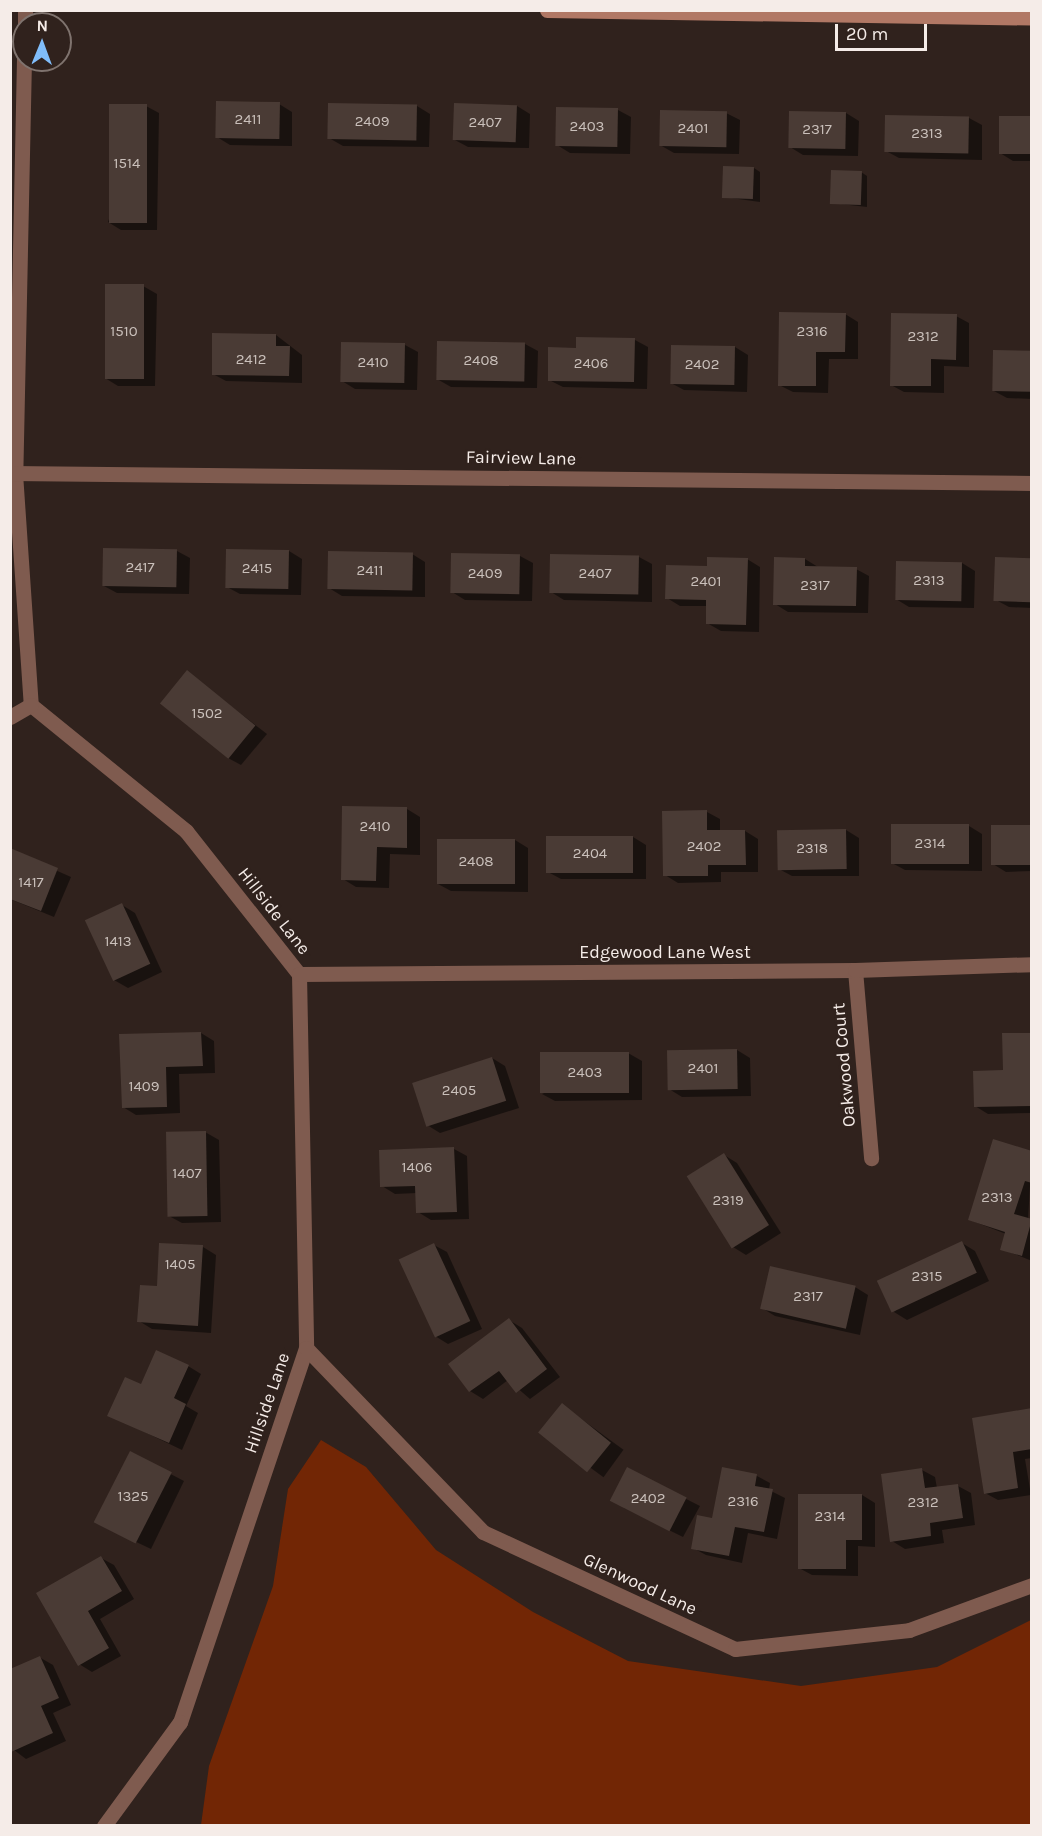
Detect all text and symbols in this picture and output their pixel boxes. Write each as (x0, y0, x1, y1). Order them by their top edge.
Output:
north arrow (12, 12, 72, 72)
scale bar (838, 12, 930, 50)
text: N (36, 16, 48, 35)
text: 20 m (846, 23, 888, 45)
house number: 2411 (235, 111, 261, 129)
house number: 2409 (355, 113, 389, 131)
house number: 2407 (468, 114, 502, 132)
house number: 2403 (570, 118, 604, 136)
house number: 2401 (678, 120, 708, 138)
house number: 2317 (802, 121, 832, 139)
house number: 2313 (911, 125, 943, 143)
house number: 1514 (114, 155, 140, 173)
house number: 1510 (110, 323, 138, 341)
house number: 2316 (796, 323, 828, 341)
house number: 2312 (907, 328, 939, 346)
house number: 2412 (236, 351, 266, 369)
house number: 2408 (463, 352, 499, 370)
house number: 2410 (358, 354, 388, 372)
house number: 2406 (574, 355, 608, 373)
house number: 2402 (685, 356, 719, 374)
street label: Fairview Lane (466, 446, 576, 470)
house number: 2417 (125, 559, 155, 577)
house number: 2415 (242, 560, 272, 578)
house number: 2411 (357, 562, 383, 580)
house number: 2409 (468, 565, 502, 583)
house number: 2407 (578, 565, 612, 583)
house number: 2313 (913, 572, 945, 590)
house number: 2401 (691, 573, 721, 591)
house number: 2317 (800, 577, 830, 595)
house number: 1502 (191, 705, 223, 723)
house number: 2410 (360, 818, 390, 836)
house number: 2314 (915, 835, 945, 853)
house number: 2402 (687, 838, 721, 856)
house number: 2318 (796, 840, 828, 858)
house number: 2404 (573, 845, 607, 863)
house number: 2408 (458, 853, 494, 871)
street label: Hillside Lane (233, 863, 315, 959)
house number: 1417 (18, 874, 44, 892)
house number: 1413 (104, 933, 132, 951)
street label: Edgewood Lane West (579, 941, 751, 963)
street label: Oakwood Court (828, 1002, 860, 1128)
house number: 2401 (688, 1060, 718, 1078)
house number: 2403 (568, 1064, 602, 1082)
house number: 1409 (129, 1078, 159, 1096)
house number: 2405 (442, 1082, 476, 1100)
house number: 1406 (402, 1159, 432, 1177)
house number: 1407 (172, 1165, 202, 1183)
house number: 2313 (981, 1189, 1013, 1207)
house number: 2319 (712, 1192, 744, 1210)
house number: 1405 (165, 1256, 195, 1274)
house number: 2315 (912, 1268, 942, 1286)
house number: 2317 (793, 1288, 823, 1306)
street label: Hillside Lane (240, 1350, 294, 1456)
house number: 1325 (118, 1488, 148, 1506)
house number: 2402 (631, 1490, 665, 1508)
house number: 2316 (727, 1493, 759, 1511)
house number: 2312 (907, 1494, 939, 1512)
house number: 2314 (815, 1508, 845, 1526)
street label: Glenwood Lane (580, 1548, 700, 1620)

